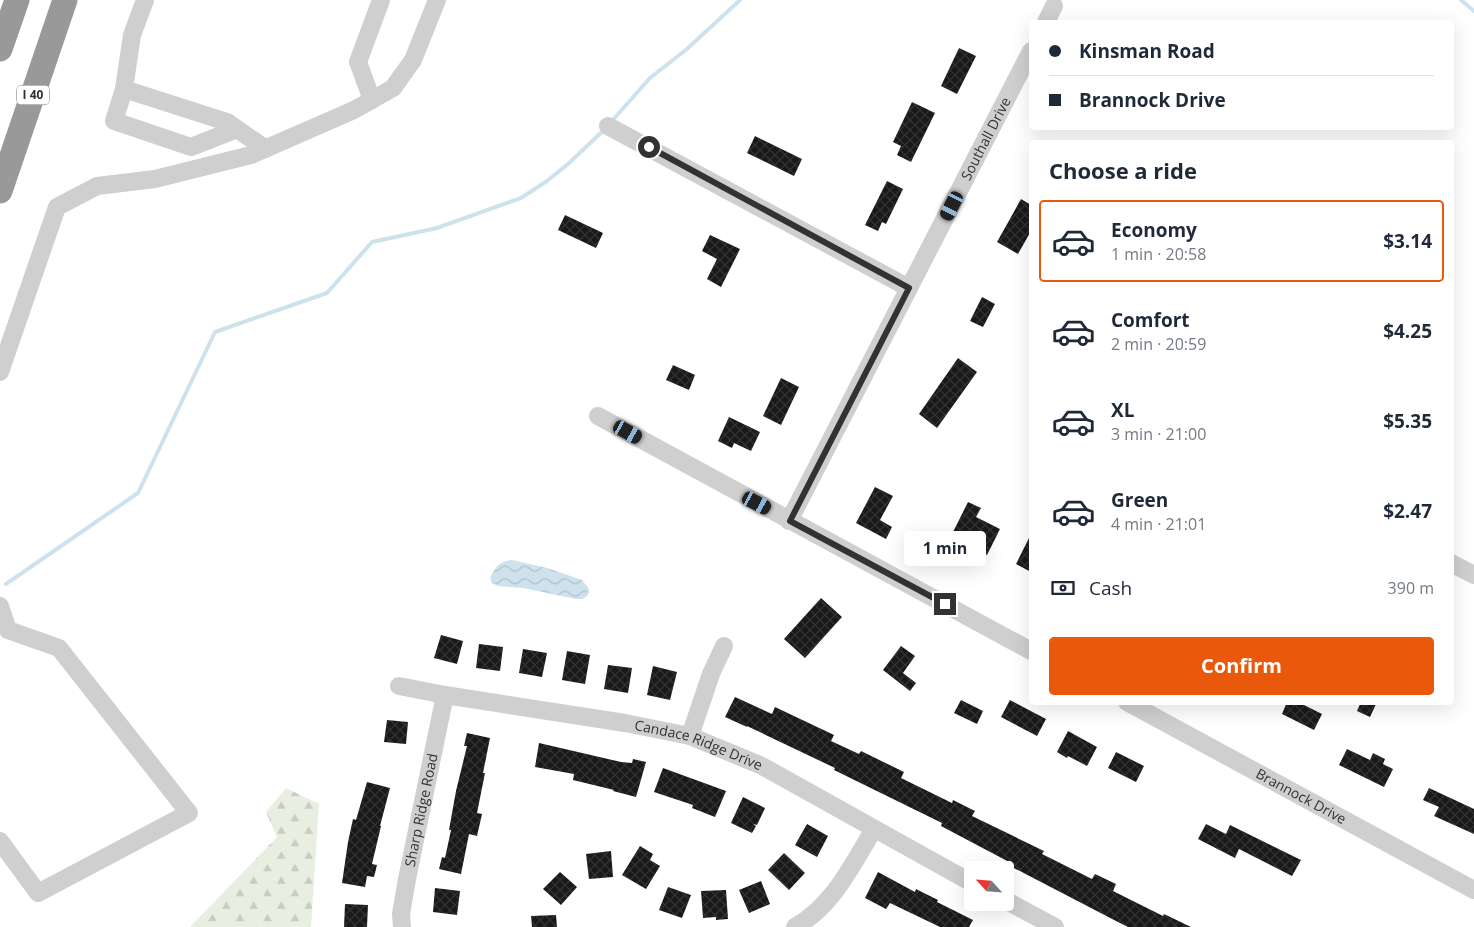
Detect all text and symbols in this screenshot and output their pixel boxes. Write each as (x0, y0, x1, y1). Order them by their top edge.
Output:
text: Kinsman Road (1079, 38, 1215, 64)
road number: I 40 (17, 86, 49, 104)
text: Brannock Drive (1079, 87, 1226, 113)
street label: Southall Drive (956, 93, 1015, 183)
route start (638, 136, 660, 158)
text: Choose a ride (1049, 155, 1197, 185)
car (938, 189, 965, 223)
text: Economy (1111, 217, 1197, 243)
icon: car (1051, 219, 1096, 264)
text: $3.14 (1383, 228, 1432, 254)
text: 1 min · 20:58 (1111, 243, 1206, 265)
text: Comfort (1111, 307, 1190, 333)
icon: car (1051, 309, 1096, 354)
text: $4.25 (1383, 318, 1432, 344)
text: 2 min · 20:59 (1111, 333, 1206, 355)
text: XL (1111, 397, 1134, 423)
icon: car (1051, 399, 1096, 444)
text: $5.35 (1383, 408, 1432, 434)
car (611, 418, 644, 446)
text: 3 min · 21:00 (1111, 423, 1206, 445)
text: Green (1111, 487, 1168, 513)
car (740, 489, 773, 517)
icon: car (1051, 489, 1096, 534)
text: $2.47 (1383, 498, 1432, 524)
text: 4 min · 21:01 (1111, 513, 1206, 535)
callout: 1 min (904, 532, 986, 566)
text: 1 min (923, 537, 967, 559)
icon: cash (1049, 574, 1077, 602)
text: Cash (1089, 575, 1132, 601)
text: 390 m (1388, 577, 1434, 599)
route end (934, 593, 956, 615)
button: Confirm (1049, 637, 1434, 695)
street label: Candace Ridge Drive (633, 715, 766, 774)
street label: Sharp Ridge Road (400, 752, 442, 868)
street label: Brannock Drive (1253, 764, 1350, 828)
north arrow (964, 861, 1014, 911)
map controls (964, 861, 1014, 911)

